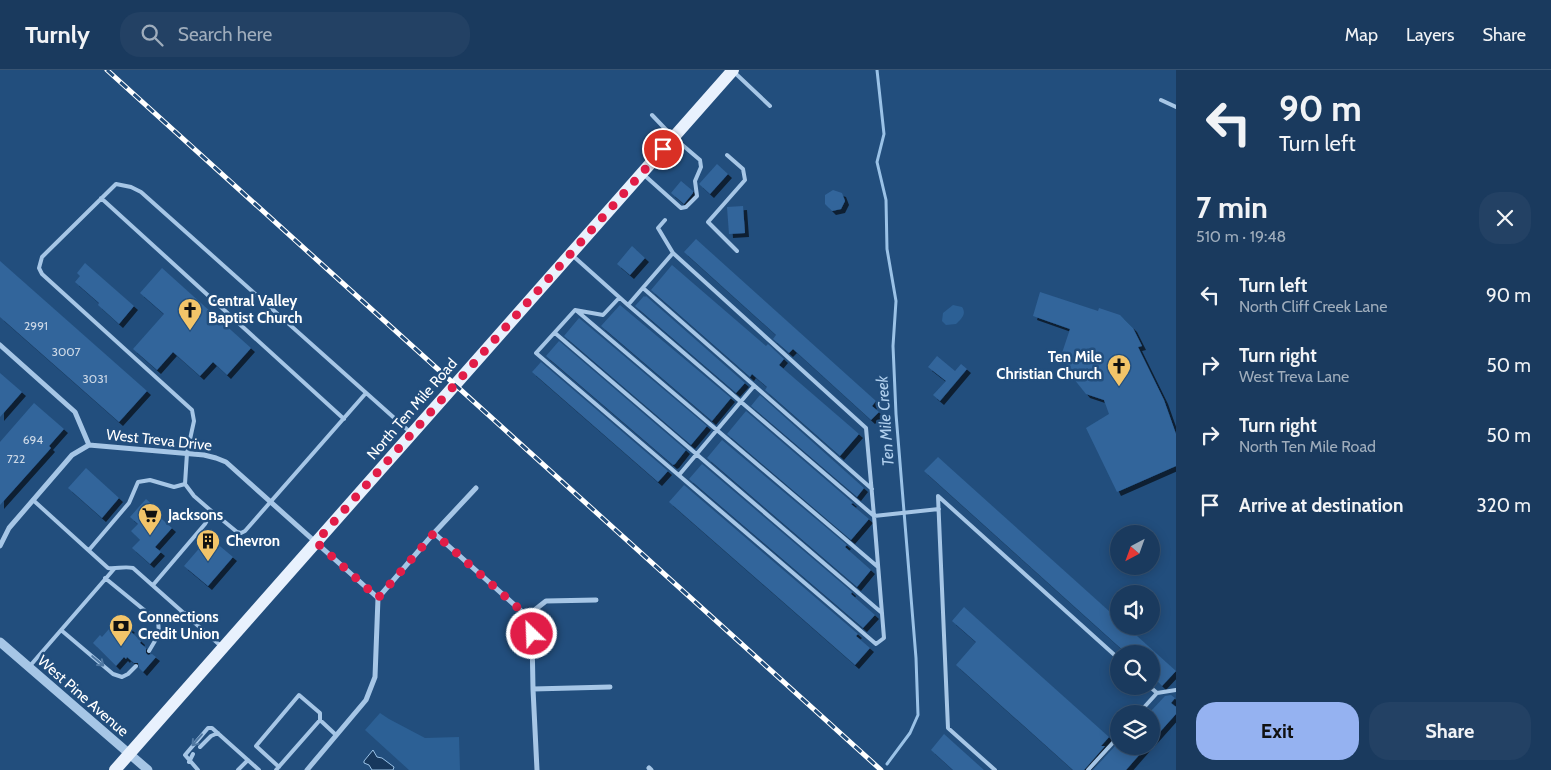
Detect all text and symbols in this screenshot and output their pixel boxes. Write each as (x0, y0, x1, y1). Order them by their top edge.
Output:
search box (120, 12, 470, 57)
text: Turnly (25, 20, 90, 49)
icon: search (138, 21, 166, 49)
text: Search here (178, 23, 272, 46)
text: Map (1345, 24, 1378, 46)
text: Layers (1406, 24, 1455, 46)
text: Share (1483, 24, 1526, 46)
text: 90 m (1279, 87, 1362, 130)
icon: left (1196, 90, 1261, 155)
pin (642, 128, 684, 170)
text: Turn left (1279, 130, 1356, 157)
icon: arrive (649, 135, 677, 163)
text: 7 min (1196, 189, 1268, 226)
button: close (1479, 192, 1531, 244)
text: 510 m · 19:48 (1196, 227, 1286, 246)
text: Turn left (1239, 274, 1307, 297)
icon: left (1196, 281, 1224, 309)
text: 90 m (1486, 284, 1531, 307)
place label: Central Valley Baptist Church (208, 292, 303, 327)
church icon: Central Valley Baptist Church (177, 297, 203, 331)
text: North Cliff Creek Lane (1239, 297, 1387, 316)
house number: 2991 (24, 318, 48, 333)
house number: 3007 (51, 344, 81, 359)
text: Turn right (1239, 344, 1317, 367)
place label: Ten Mile Christian Church (996, 348, 1102, 383)
icon: right (1196, 351, 1224, 379)
church icon: Ten Mile Christian Church (1106, 353, 1132, 387)
text: 50 m (1487, 354, 1531, 377)
street label: North Ten Mile Road (363, 355, 461, 463)
text: West Treva Lane (1239, 367, 1349, 386)
house number: 3031 (82, 371, 108, 386)
water label: Ten Mile Creek (872, 374, 898, 467)
text: Turn right (1239, 414, 1317, 437)
icon: right (1196, 421, 1224, 449)
text: 50 m (1487, 424, 1531, 447)
street label: West Treva Drive (105, 425, 213, 455)
house number: 694 (23, 432, 43, 447)
text: North Ten Mile Road (1239, 437, 1376, 456)
house number: 722 (7, 451, 25, 466)
icon: arrive (1196, 491, 1224, 519)
text: Arrive at destination (1239, 494, 1403, 517)
text: 320 m (1477, 494, 1531, 517)
supermarket icon: Jacksons (137, 502, 163, 536)
place label: Jacksons (167, 506, 223, 524)
north arrow (1110, 525, 1160, 575)
map controls (1110, 525, 1160, 755)
building icon: Chevron (195, 528, 221, 562)
place label: Chevron (226, 532, 280, 550)
button: sound (1110, 585, 1160, 635)
position arrow (505, 607, 557, 659)
place label: Connections Credit Union (138, 608, 220, 643)
bank icon: Connections Credit Union (108, 613, 134, 647)
button: search (1110, 645, 1160, 695)
street label: West Pine Avenue (34, 652, 132, 741)
one-way arrow (91, 655, 104, 666)
button: Exit (1196, 702, 1359, 760)
button: Share (1369, 702, 1531, 760)
button: layers (1110, 705, 1160, 755)
one-way arrow (192, 734, 203, 747)

